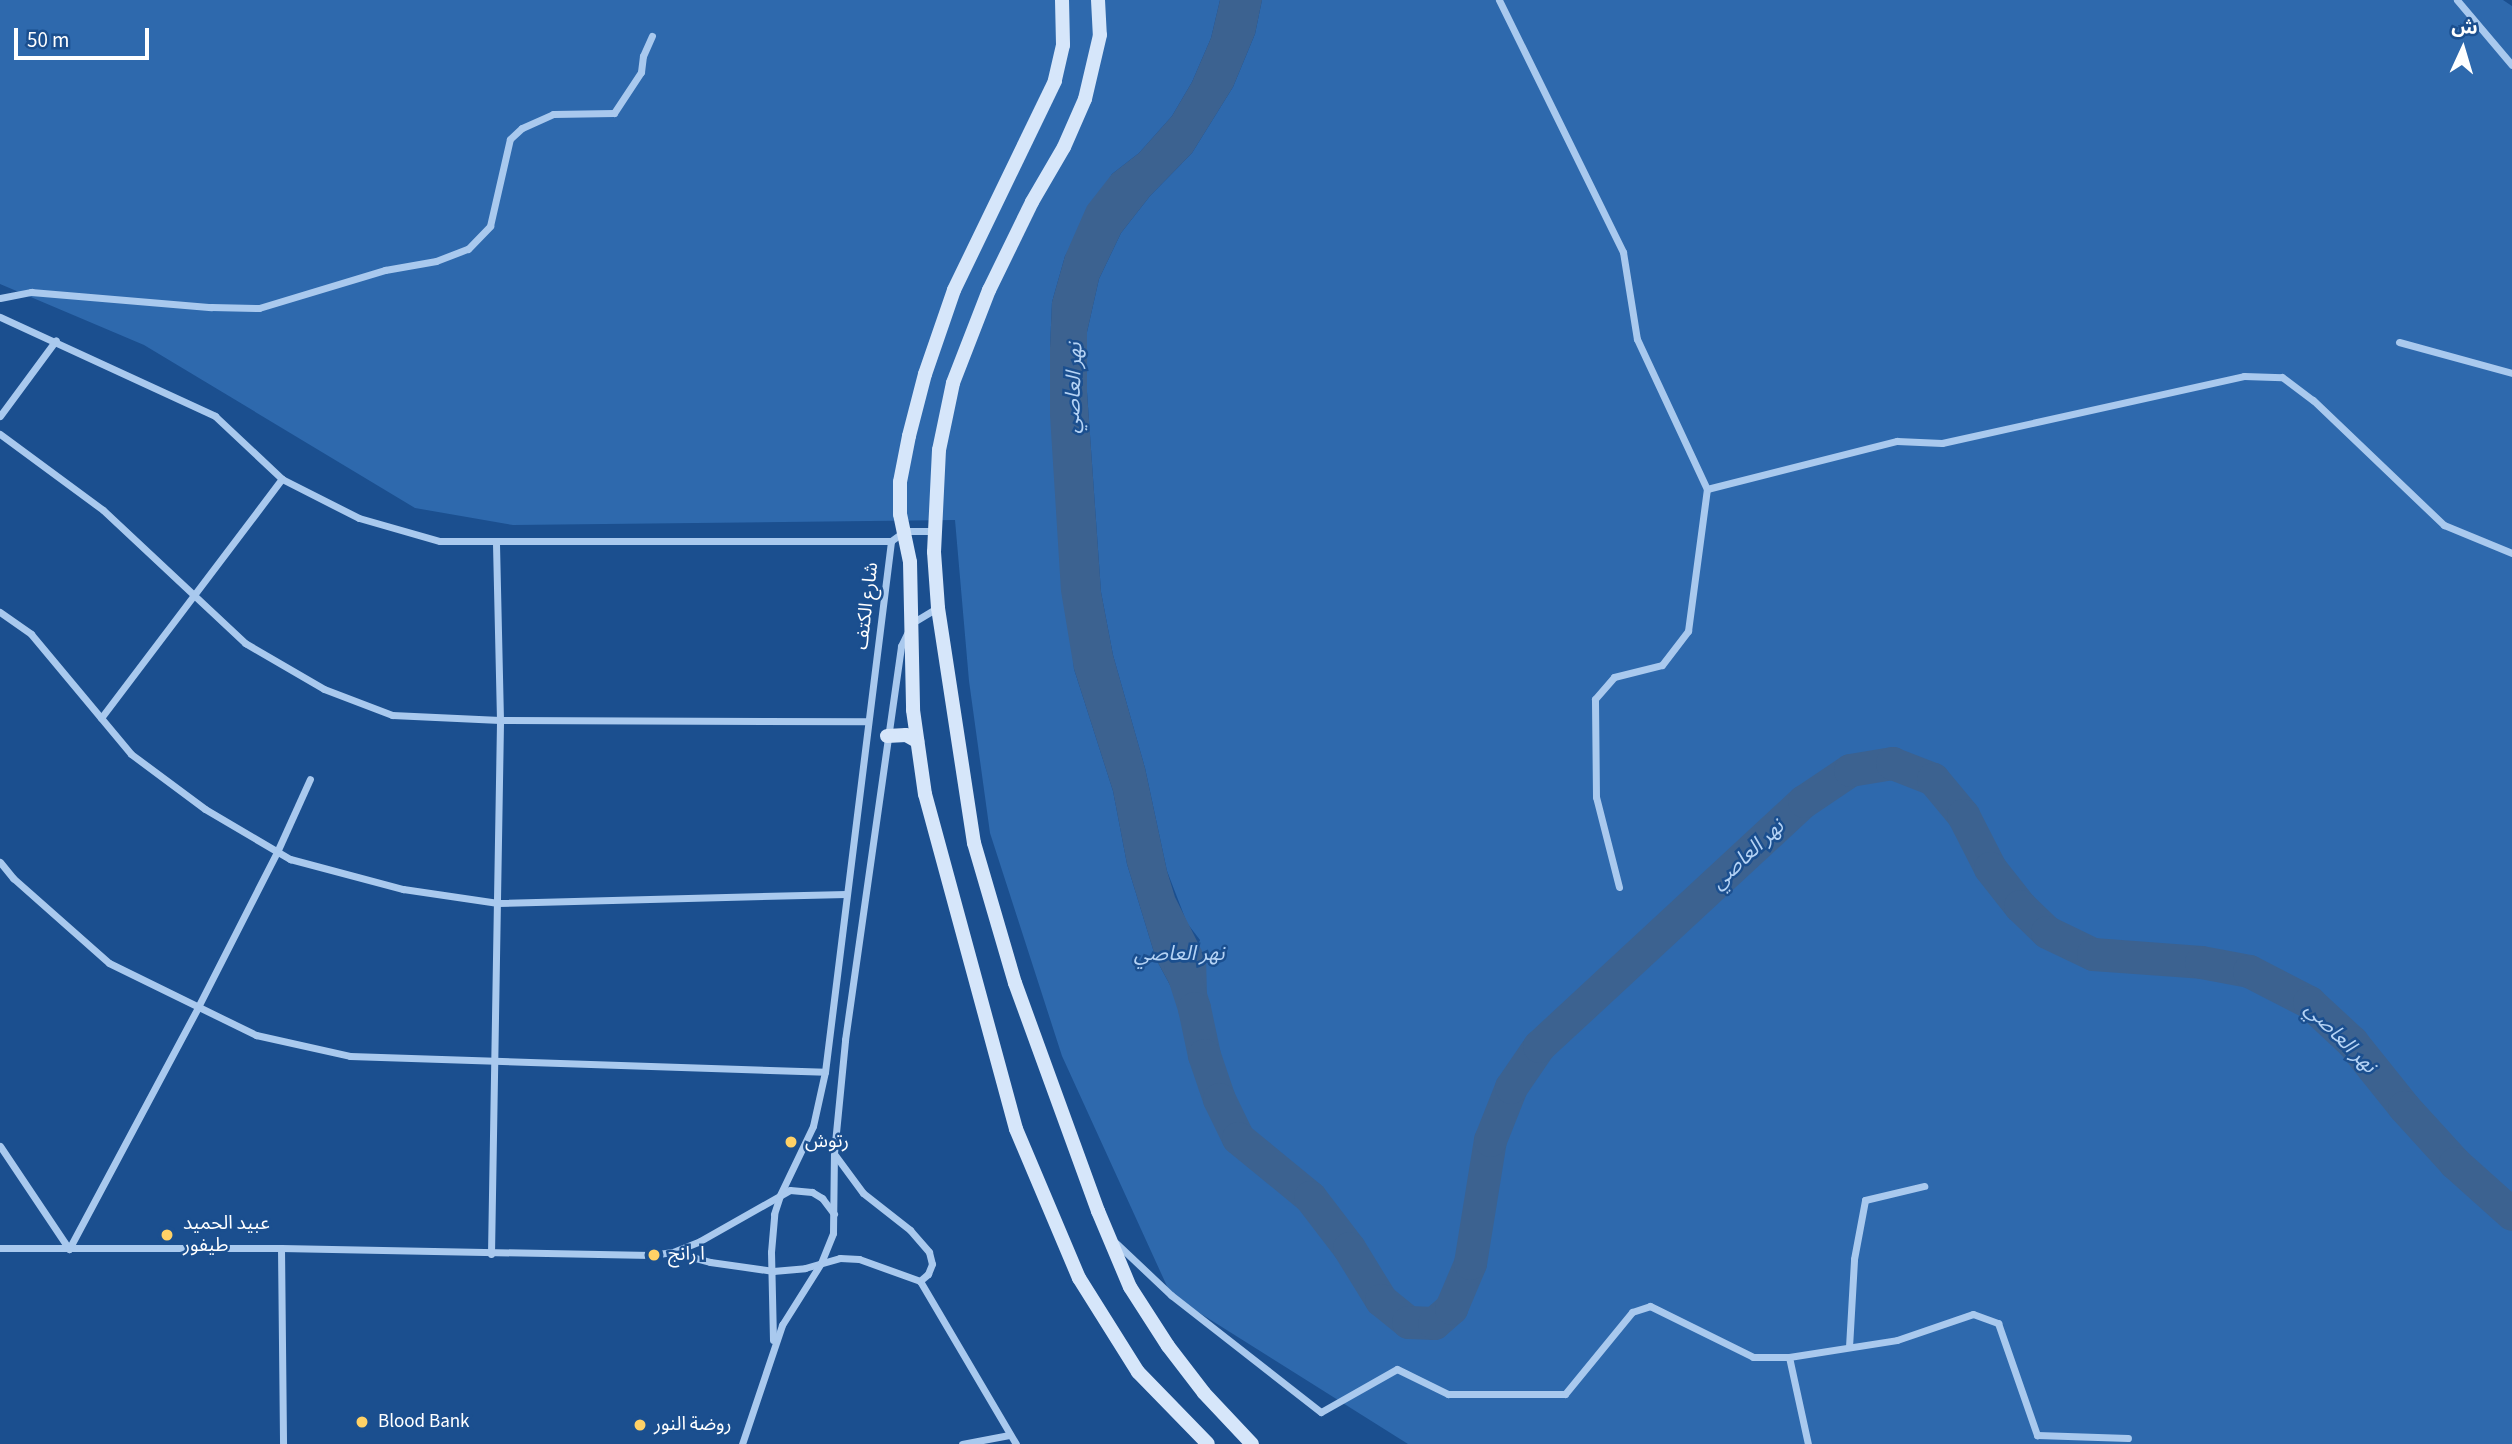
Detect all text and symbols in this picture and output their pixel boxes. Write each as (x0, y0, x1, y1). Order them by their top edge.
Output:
text: ش (2451, 13, 2478, 42)
scale bar (18, 14, 152, 58)
north arrow (2428, 14, 2498, 84)
text: 50 m (27, 25, 69, 55)
water label: نهر العاصي (1059, 342, 1087, 434)
street label: شارع الكتف (850, 561, 884, 651)
water label: نهر العاصي (1705, 814, 1789, 894)
water label: نهر العاصي (1134, 940, 1224, 966)
water label: نهر العاصي (2300, 996, 2382, 1078)
place label: رتوش (805, 1131, 849, 1153)
marker: رتوش (783, 1134, 799, 1150)
place label: عبيد الحميد طيفور (183, 1213, 270, 1257)
marker: عبيد الحميد طيفور (157, 1225, 177, 1245)
place label: ا رانج (668, 1244, 705, 1266)
marker: ا رانج (646, 1247, 662, 1263)
place label: Blood Bank (378, 1411, 470, 1433)
marker: Blood Bank (352, 1412, 372, 1432)
place label: روضة النور (654, 1414, 732, 1436)
marker: روضة النور (632, 1417, 648, 1433)

